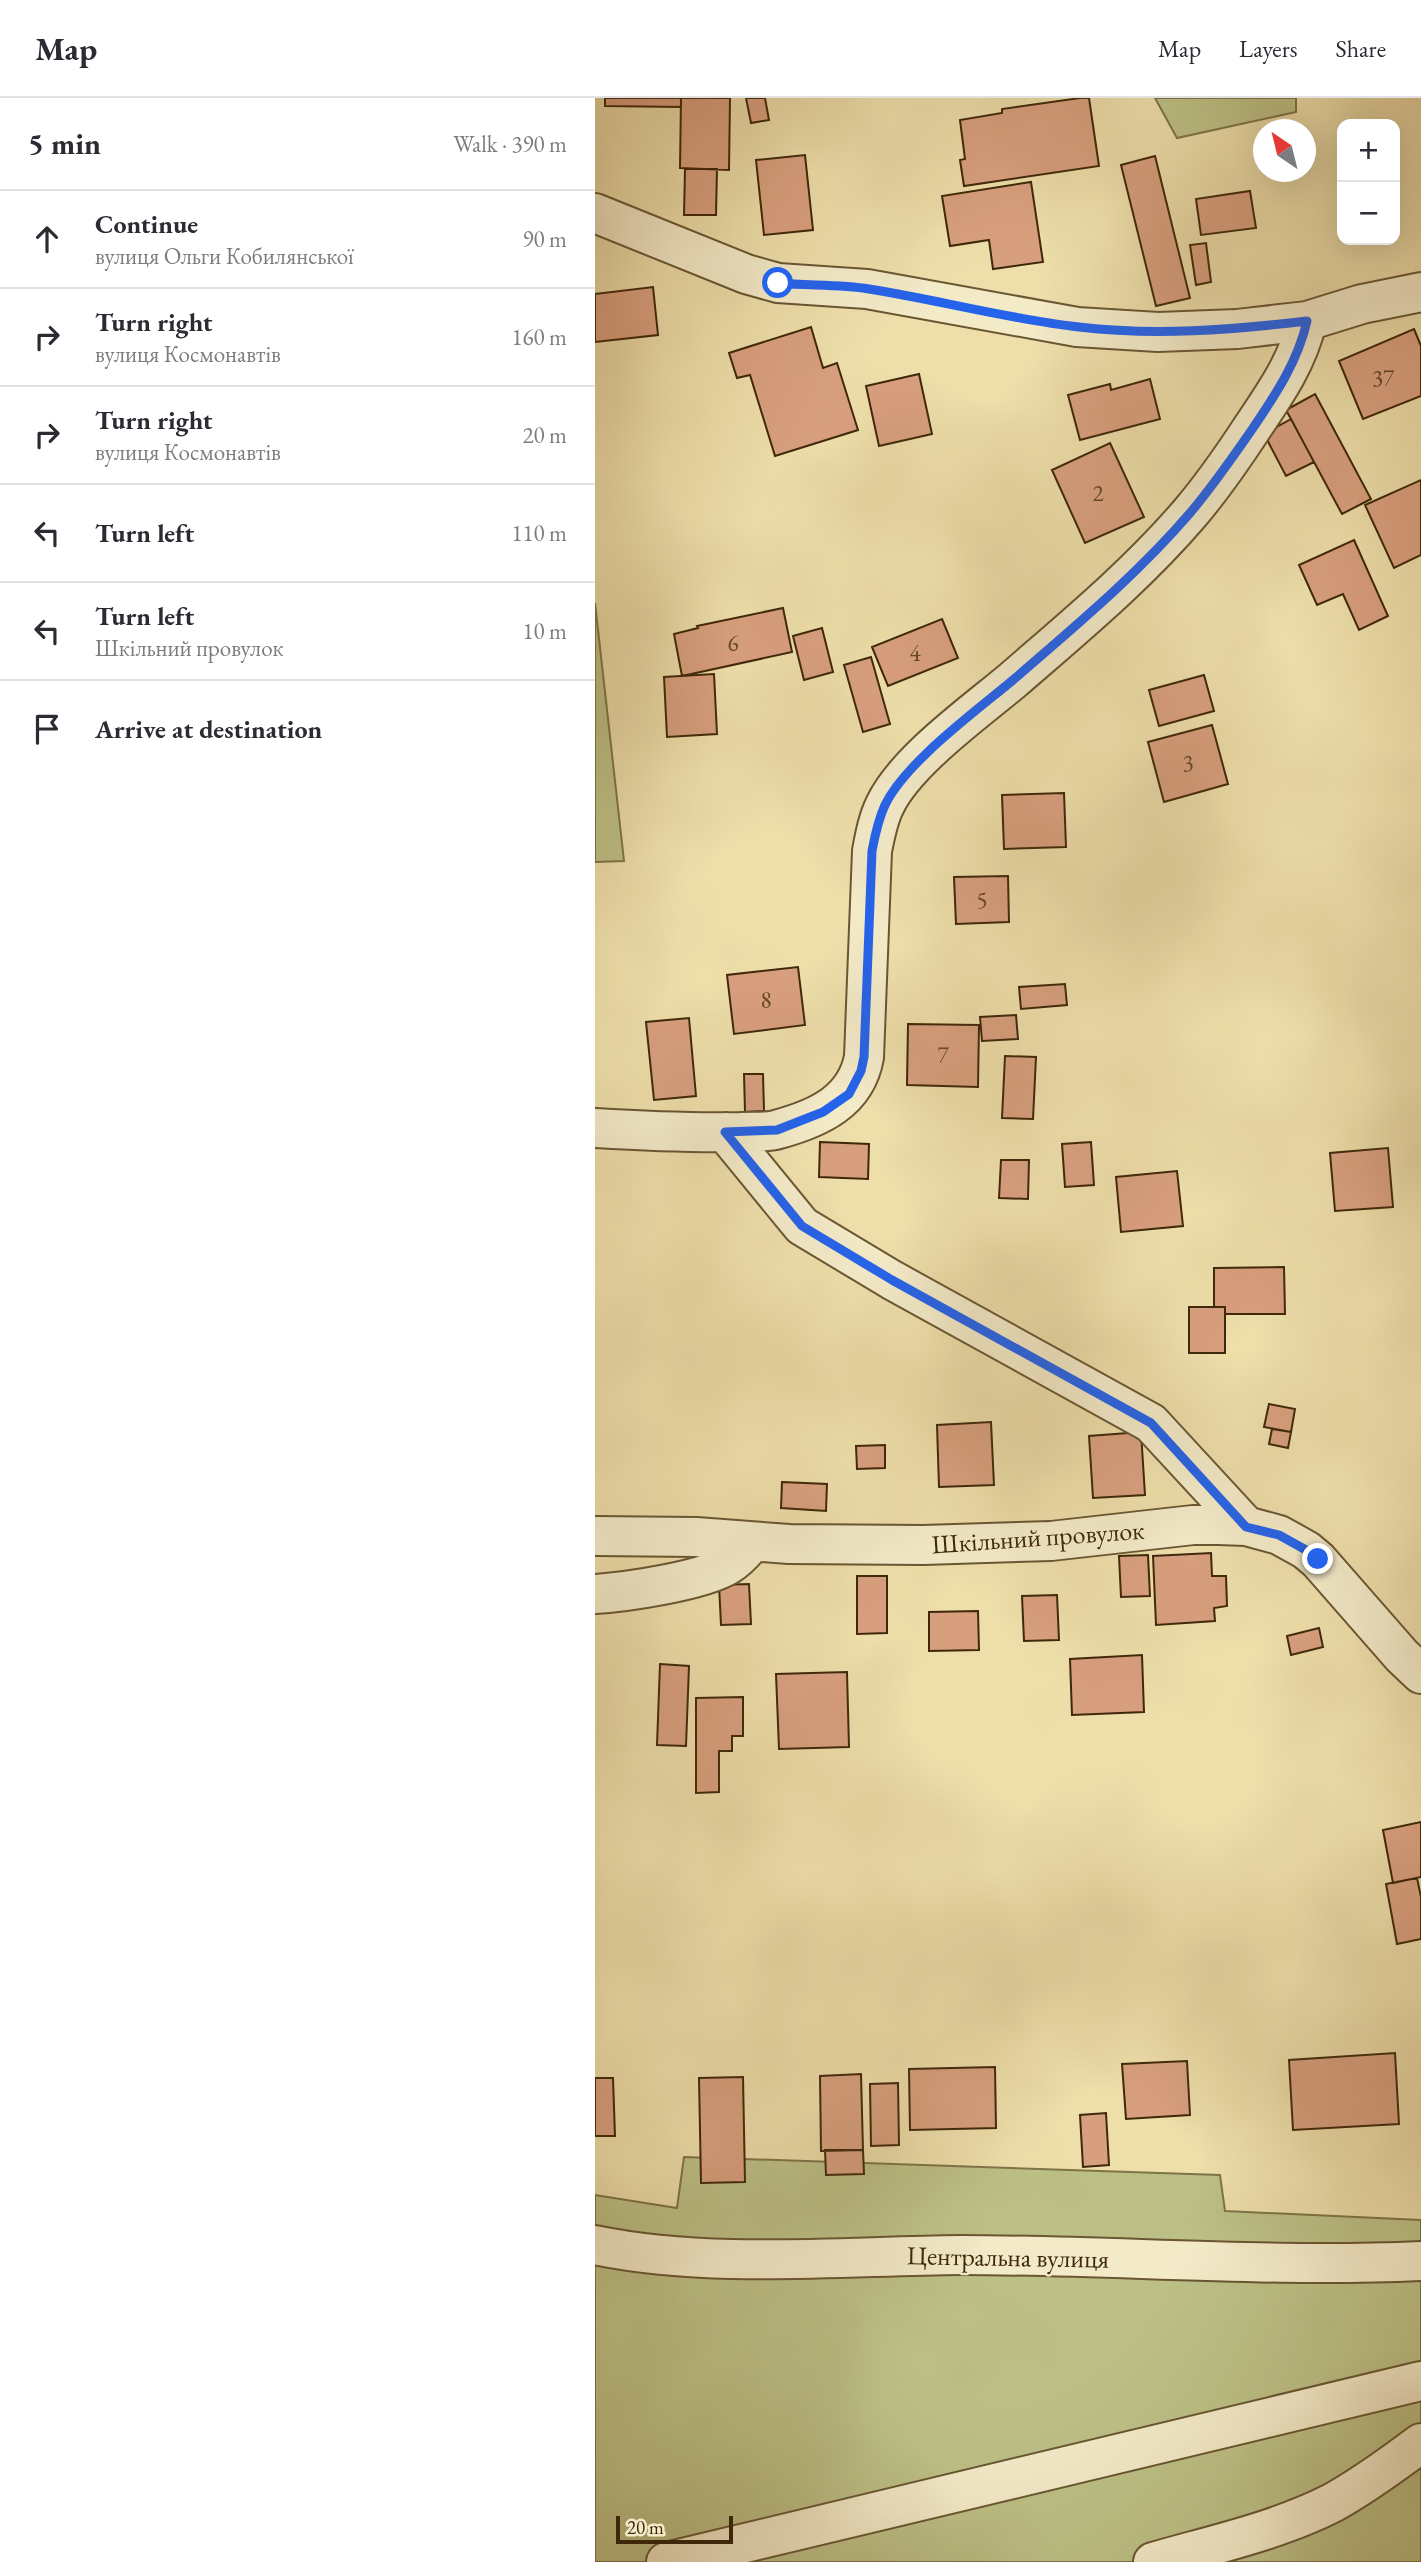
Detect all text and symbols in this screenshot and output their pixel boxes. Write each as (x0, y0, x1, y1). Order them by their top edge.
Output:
text: Map (35, 27, 97, 70)
text: Map (1158, 33, 1201, 64)
text: Layers (1239, 33, 1298, 64)
text: Share (1336, 33, 1386, 64)
north arrow (1253, 119, 1316, 182)
map controls (1337, 119, 1400, 245)
button: + (1337, 119, 1400, 182)
text: 5 min (28, 124, 101, 163)
text: Walk · 390 m (453, 129, 567, 159)
button: − (1337, 182, 1400, 245)
text: Continue (95, 207, 198, 241)
icon: ahead (28, 220, 66, 258)
text: 90 m (522, 224, 567, 254)
text: вулиця Ольги Кобилянської (95, 241, 354, 271)
route start (762, 267, 793, 298)
text: Turn right (95, 305, 213, 339)
icon: right (28, 318, 66, 356)
text: 160 m (511, 322, 567, 352)
text: вулиця Космонавтів (95, 339, 281, 369)
house number: 37 (1372, 363, 1395, 393)
text: Turn right (95, 403, 213, 437)
icon: right (28, 416, 66, 454)
text: 20 m (522, 420, 567, 450)
text: вулиця Космонавтів (95, 437, 281, 467)
house number: 2 (1092, 478, 1104, 508)
icon: left (28, 514, 66, 552)
text: Turn left (95, 516, 194, 550)
text: 110 m (511, 518, 567, 548)
text: Turn left (95, 599, 194, 633)
icon: left (28, 612, 66, 650)
text: 10 m (522, 616, 567, 646)
house number: 6 (727, 628, 739, 658)
text: Шкільний провулок (95, 633, 284, 663)
house number: 4 (909, 638, 921, 668)
icon: arrive (28, 710, 66, 748)
text: Arrive at destination (95, 712, 322, 746)
house number: 3 (1182, 748, 1194, 778)
house number: 5 (976, 885, 988, 915)
house number: 8 (760, 985, 772, 1015)
house number: 7 (937, 1040, 949, 1070)
street label: Шкільний провулок (931, 1513, 1146, 1561)
route end (1302, 1543, 1333, 1574)
street label: Центральна вулиця (907, 2238, 1109, 2276)
scale bar (616, 2513, 733, 2545)
text: 20 m (627, 2515, 664, 2540)

